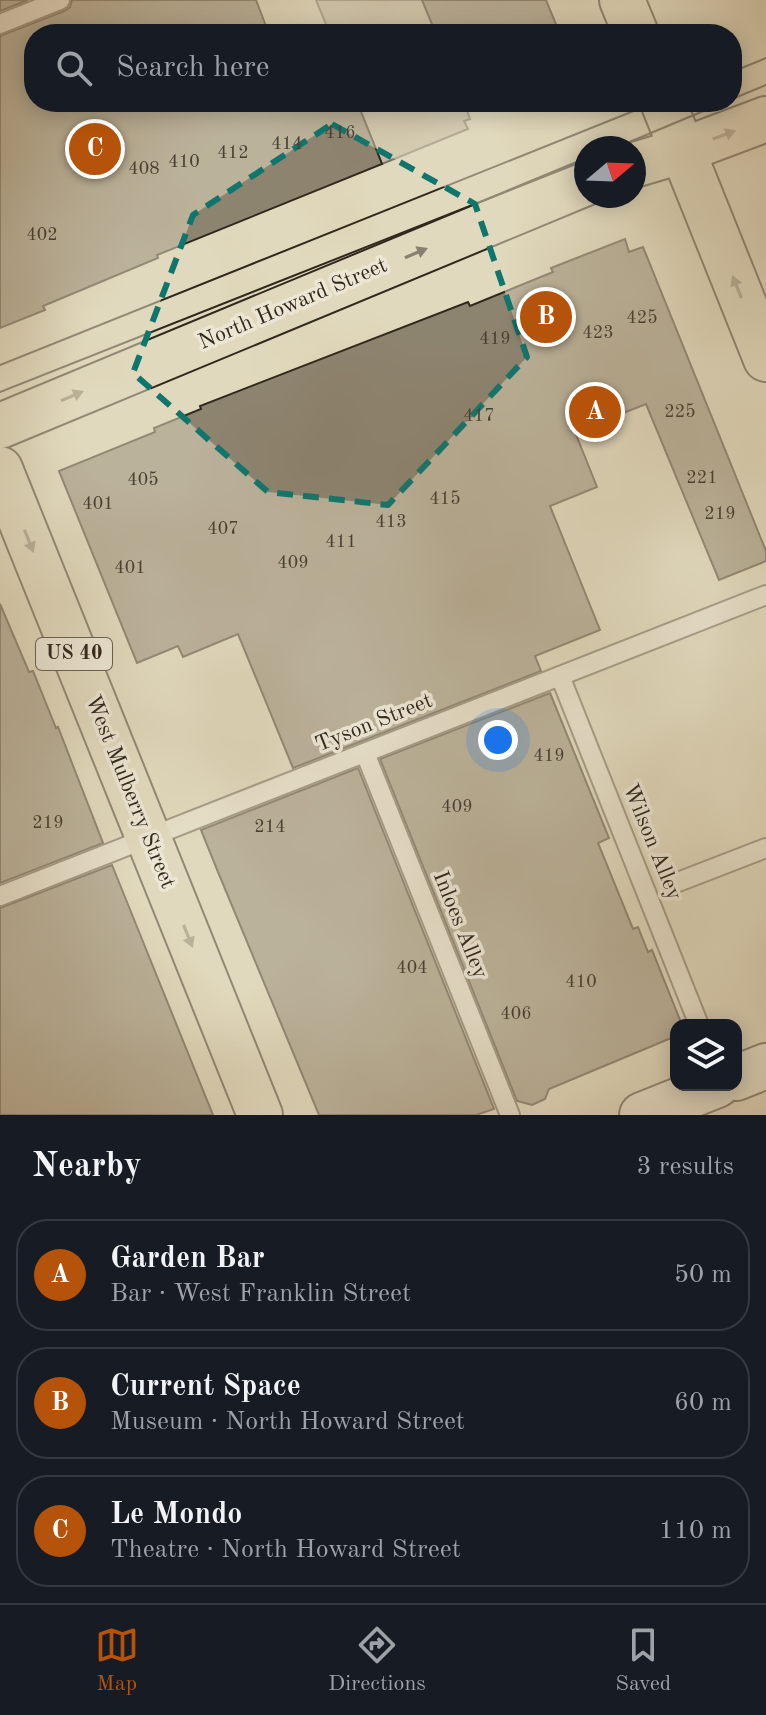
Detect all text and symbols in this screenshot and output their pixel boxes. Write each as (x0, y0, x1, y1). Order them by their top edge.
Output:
search box (24, 24, 742, 112)
icon: search (52, 46, 96, 90)
text: Search here (116, 53, 270, 83)
pin: C (69, 119, 121, 179)
house number: 416 (324, 124, 356, 142)
one-way arrow (712, 128, 736, 141)
house number: 414 (271, 135, 303, 153)
north arrow (574, 136, 646, 208)
house number: 412 (217, 144, 249, 162)
house number: 410 (168, 153, 200, 171)
house number: 408 (128, 160, 160, 178)
house number: 402 (26, 226, 58, 244)
one-way arrow (404, 247, 427, 260)
street label: North Howard Street (195, 254, 391, 354)
one-way arrow (730, 275, 743, 299)
pin: B (520, 287, 572, 347)
house number: 425 (626, 309, 658, 327)
house number: 423 (582, 324, 614, 342)
house number: 419 (479, 330, 511, 348)
pin: A (569, 382, 621, 442)
one-way arrow (60, 389, 84, 402)
house number: 225 (664, 403, 696, 421)
house number: 417 (463, 407, 495, 425)
house number: 221 (686, 469, 718, 487)
house number: 405 (127, 471, 159, 489)
house number: 415 (429, 490, 461, 508)
house number: 401 (82, 495, 114, 513)
house number: 219 (704, 505, 736, 523)
house number: 413 (375, 513, 407, 531)
house number: 407 (207, 520, 239, 538)
one-way arrow (23, 530, 36, 554)
house number: 411 (325, 533, 357, 551)
house number: 409 (277, 554, 309, 572)
house number: 401 (114, 559, 146, 577)
road number: US 40 (36, 638, 112, 670)
street label: Tyson Street (312, 690, 436, 756)
street label: West Mulberry Street (81, 692, 179, 892)
your location (478, 720, 518, 760)
house number: 419 (533, 747, 565, 765)
street label: Wilson Alley (619, 781, 685, 904)
house number: 409 (441, 798, 473, 816)
house number: 219 (32, 814, 64, 832)
house number: 214 (254, 818, 286, 836)
street label: Inloes Alley (429, 868, 492, 982)
one-way arrow (182, 924, 195, 948)
house number: 404 (396, 959, 428, 977)
house number: 410 (565, 973, 597, 991)
house number: 406 (500, 1005, 532, 1023)
map controls (670, 1019, 742, 1091)
button: layers (670, 1019, 742, 1091)
text: Nearby (32, 1150, 142, 1184)
text: 3 results (636, 1154, 734, 1180)
text: Garden Bar (110, 1244, 265, 1274)
text: A (50, 1262, 70, 1288)
text: 50 m (674, 1262, 732, 1288)
text: Bar · West Franklin Street (110, 1281, 411, 1307)
text: Current Space (110, 1372, 301, 1402)
text: B (51, 1390, 69, 1416)
text: 60 m (674, 1390, 732, 1416)
text: Museum · North Howard Street (110, 1409, 465, 1435)
text: Le Mondo (110, 1500, 242, 1530)
text: C (51, 1518, 69, 1544)
text: 110 m (659, 1518, 732, 1544)
text: Theatre · North Howard Street (110, 1537, 461, 1563)
tab: Map (95, 1623, 139, 1698)
tab: Directions (328, 1623, 426, 1698)
tab: Saved (615, 1623, 671, 1698)

